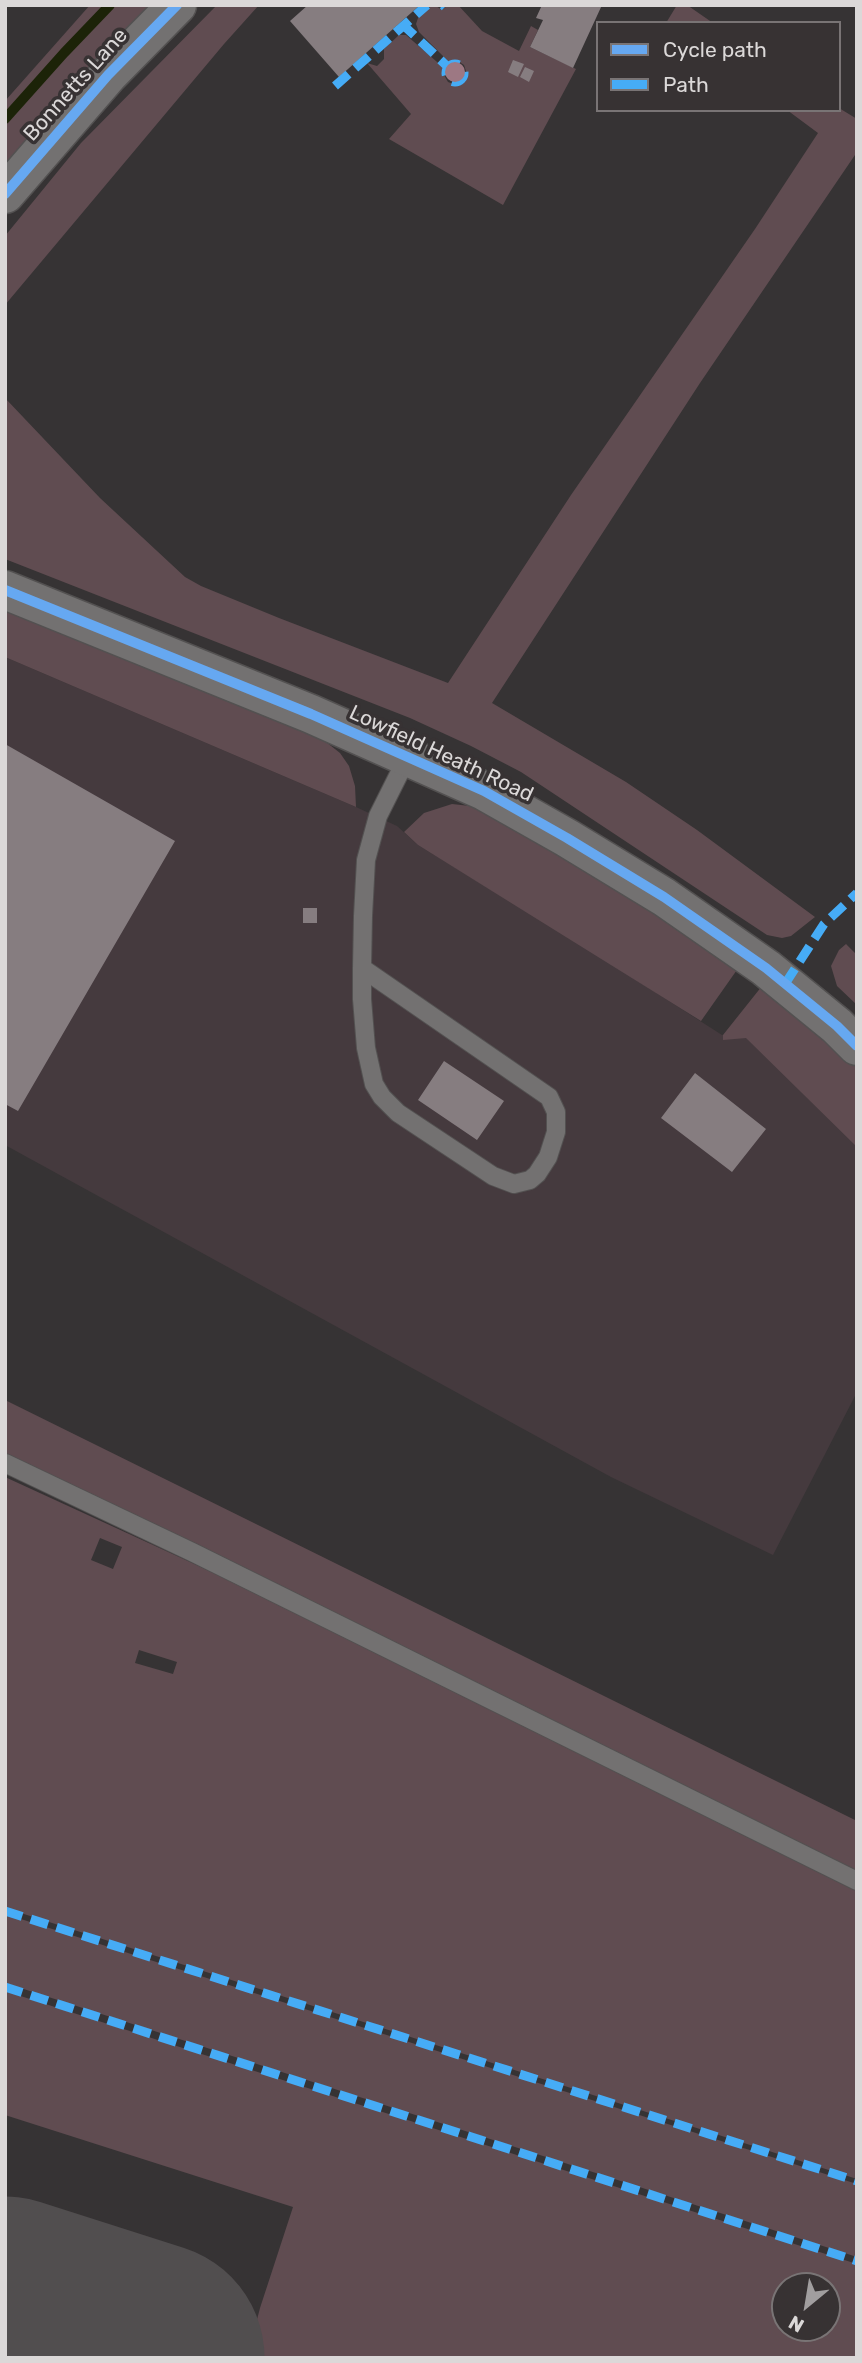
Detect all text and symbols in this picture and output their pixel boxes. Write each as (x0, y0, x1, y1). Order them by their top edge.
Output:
legend (596, 21, 841, 112)
street label: Bonnetts Lane (19, 23, 133, 147)
text: Cycle path (663, 37, 767, 62)
text: Path (663, 72, 709, 97)
street label: Lowfield Heath Road (345, 700, 537, 808)
north arrow (771, 2272, 841, 2342)
text: N (785, 2311, 808, 2337)

